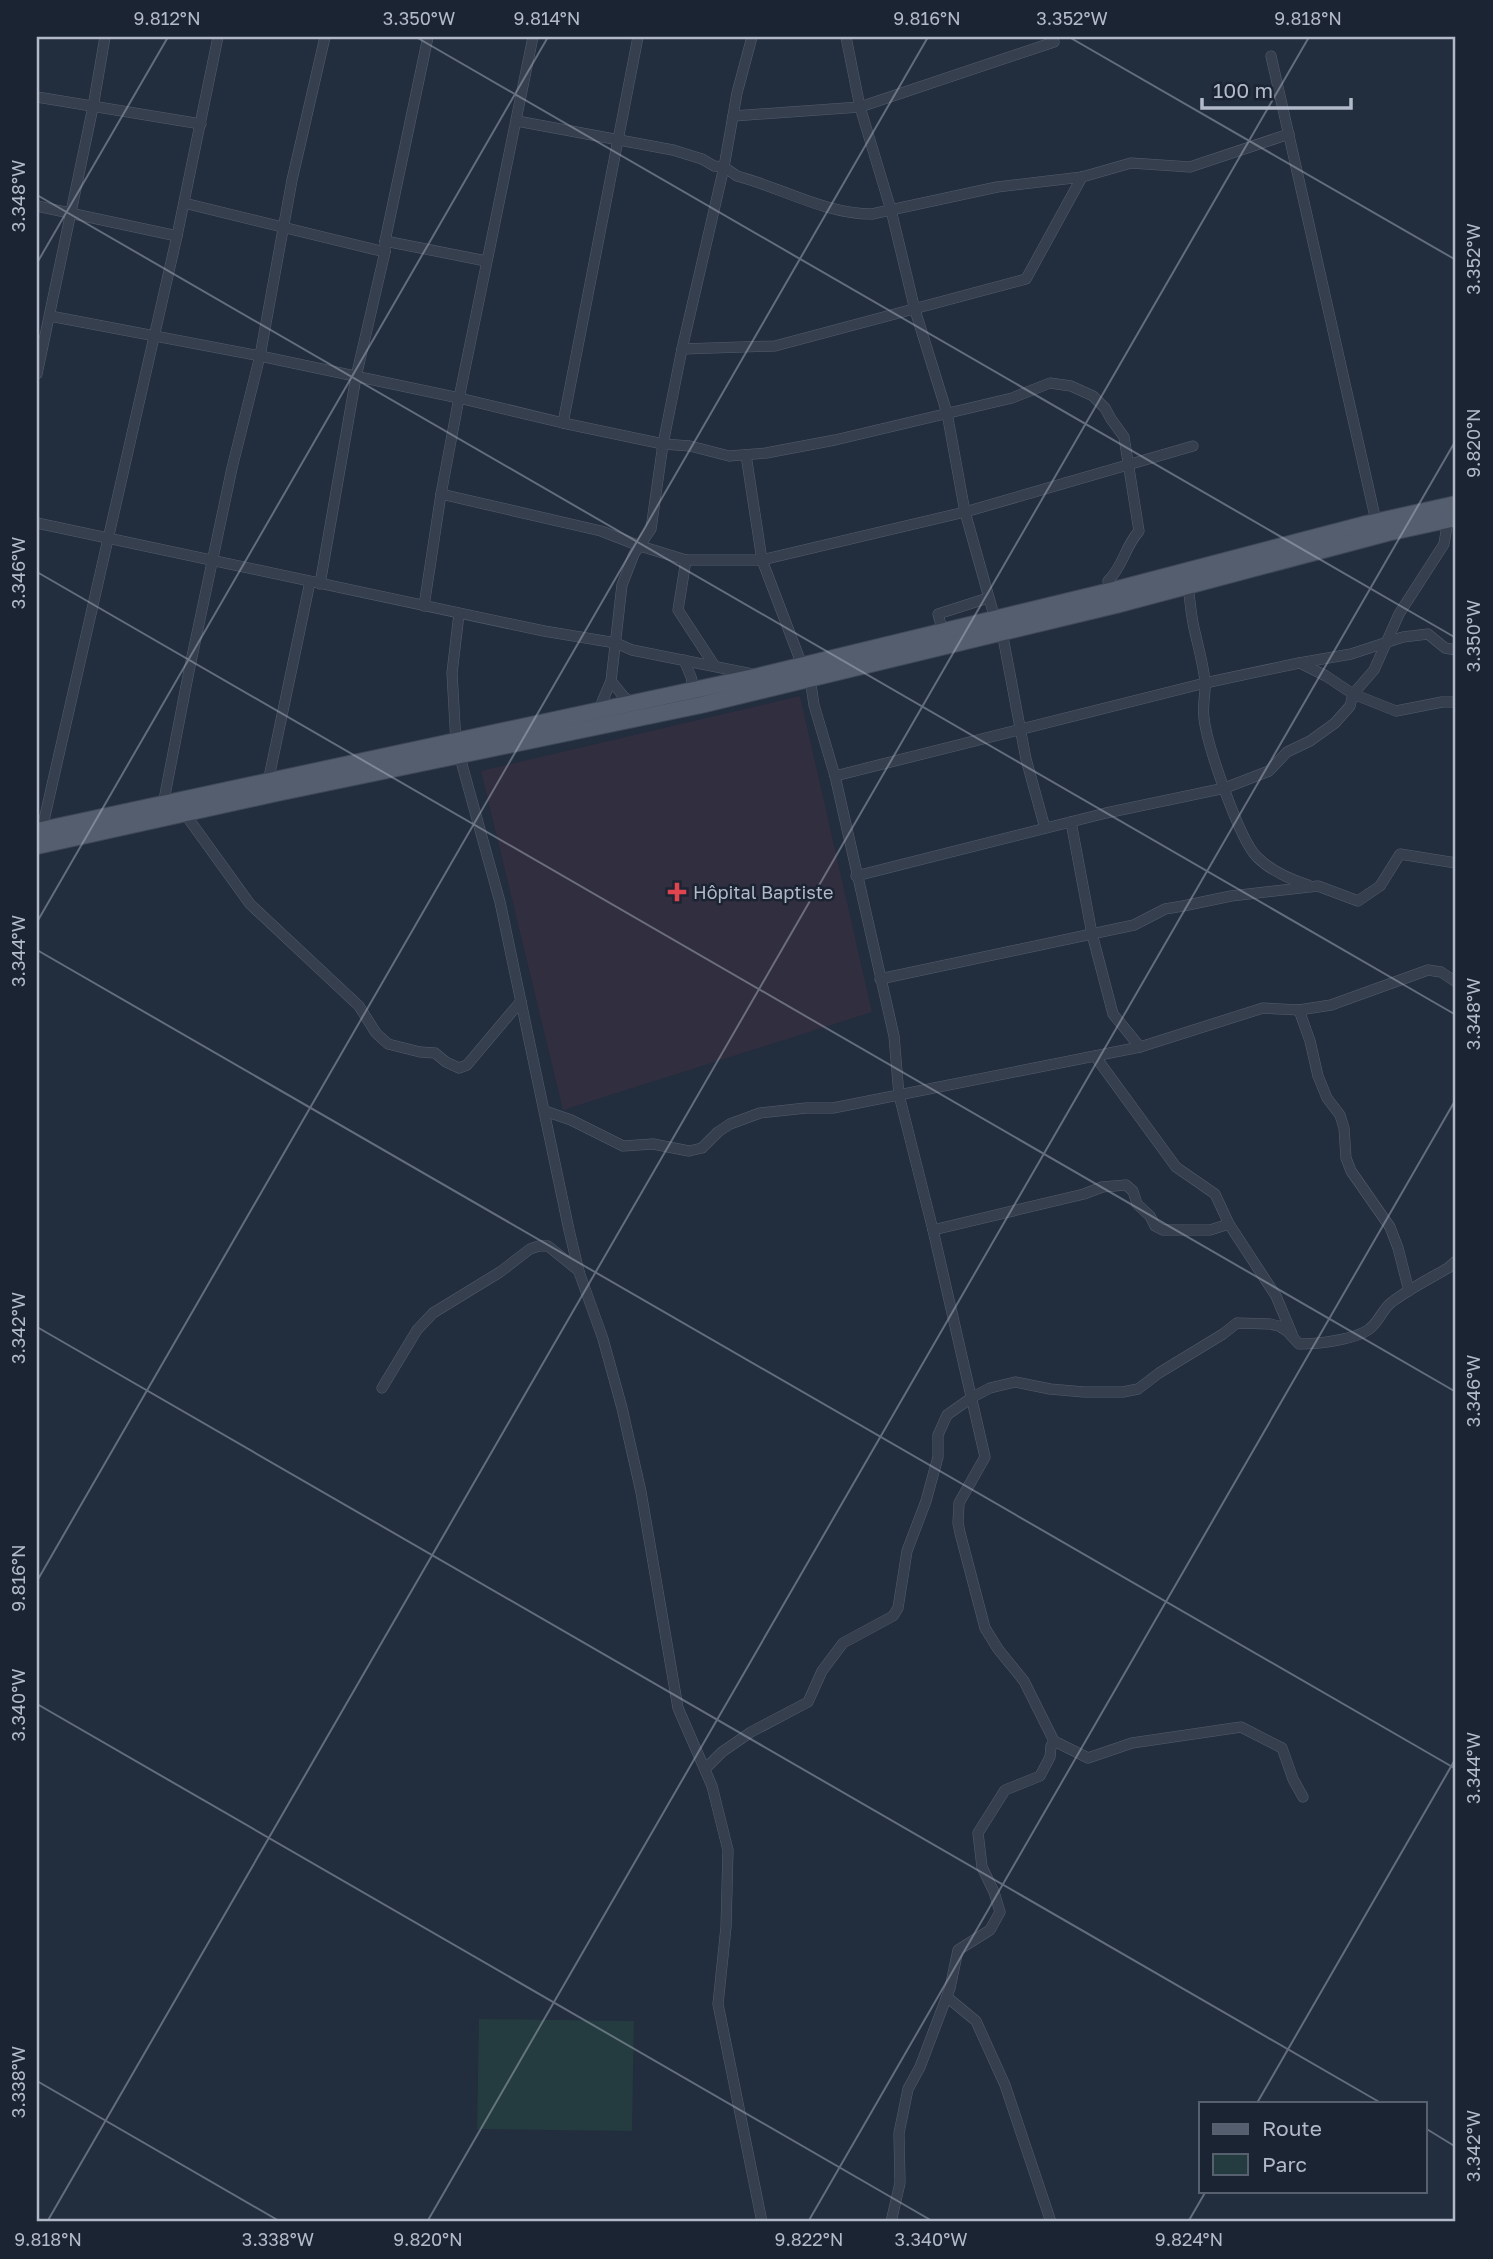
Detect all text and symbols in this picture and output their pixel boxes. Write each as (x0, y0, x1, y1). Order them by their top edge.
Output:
text: 9.812°N (133, 7, 201, 29)
text: 3.350°W (383, 7, 455, 29)
text: 9.814°N (514, 7, 580, 29)
text: 9.816°N (893, 7, 961, 29)
text: 3.352°W (1036, 7, 1108, 29)
text: 9.818°N (1274, 7, 1342, 29)
scale bar (1202, 66, 1351, 110)
text: 100 m (1213, 77, 1273, 103)
text: 3.348°W (7, 160, 29, 232)
text: 3.352°W (1462, 223, 1484, 295)
text: 9.820°N (1462, 408, 1484, 478)
text: 3.346°W (7, 537, 29, 609)
text: 3.350°W (1462, 600, 1484, 672)
place label: Hôpital Baptiste (693, 881, 834, 903)
marker: Hôpital Baptiste (667, 882, 687, 902)
text: 3.344°W (7, 915, 29, 987)
text: 3.348°W (1462, 978, 1484, 1050)
text: 3.342°W (7, 1292, 29, 1364)
text: 3.346°W (1462, 1355, 1484, 1427)
text: 9.816°N (7, 1544, 29, 1612)
text: 3.340°W (7, 1669, 29, 1741)
text: 3.344°W (1462, 1732, 1484, 1804)
text: 3.338°W (7, 2046, 29, 2118)
legend (1199, 2102, 1426, 2192)
text: 3.342°W (1462, 2110, 1484, 2182)
text: Route (1262, 2115, 1322, 2141)
text: Parc (1262, 2151, 1307, 2177)
text: 9.818°N (14, 2228, 82, 2250)
text: 3.338°W (242, 2228, 314, 2250)
text: 9.820°N (393, 2228, 463, 2250)
text: 9.822°N (775, 2228, 843, 2250)
text: 3.340°W (895, 2228, 967, 2250)
text: 9.824°N (1155, 2228, 1223, 2250)

